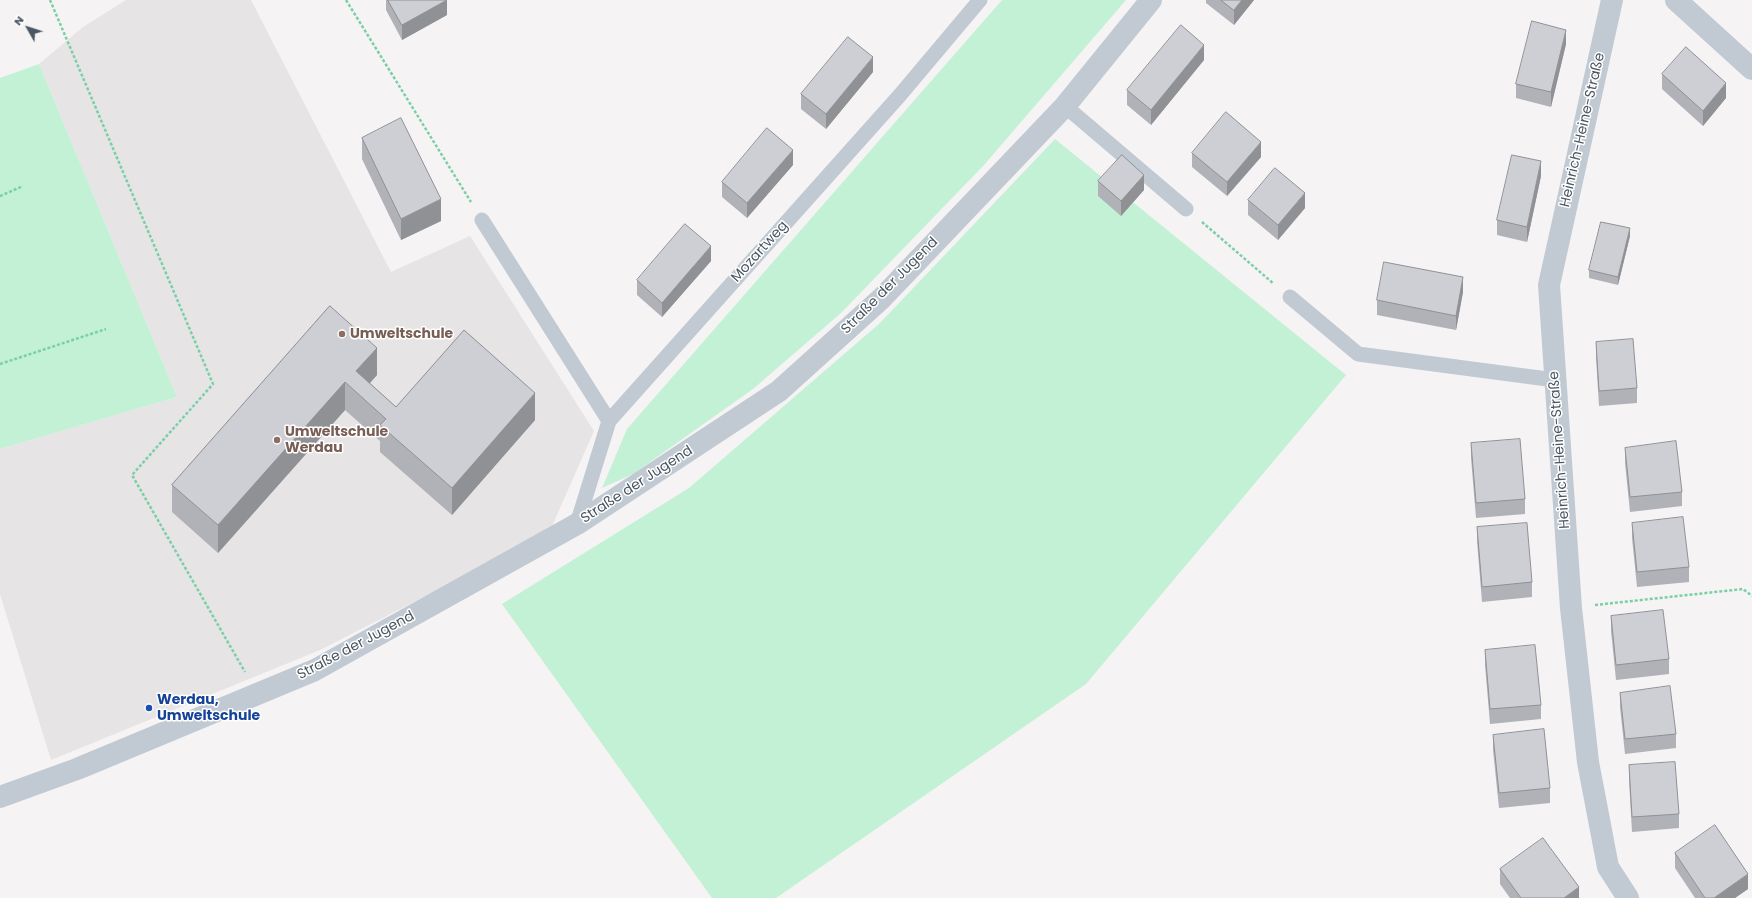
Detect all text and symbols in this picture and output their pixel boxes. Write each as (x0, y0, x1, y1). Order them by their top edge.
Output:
north arrow (8, 8, 48, 48)
text: N (10, 12, 27, 29)
street label: Heinrich-Heine-Straße (1557, 51, 1609, 209)
street label: Mozartweg (728, 218, 792, 286)
street label: Straße der Jugend (838, 234, 942, 338)
place label: Umweltschule (350, 326, 453, 342)
marker: Umweltschule (337, 329, 347, 339)
street label: Heinrich-Heine-Straße (1546, 371, 1574, 529)
place label: Umweltschule Werdau (285, 424, 388, 456)
marker: Umweltschule Werdau (272, 435, 282, 445)
street label: Straße der Jugend (578, 443, 696, 527)
street label: Straße der Jugend (295, 608, 417, 684)
place label: Werdau, Umweltschule (157, 692, 260, 724)
marker: Werdau, Umweltschule (144, 703, 154, 713)

